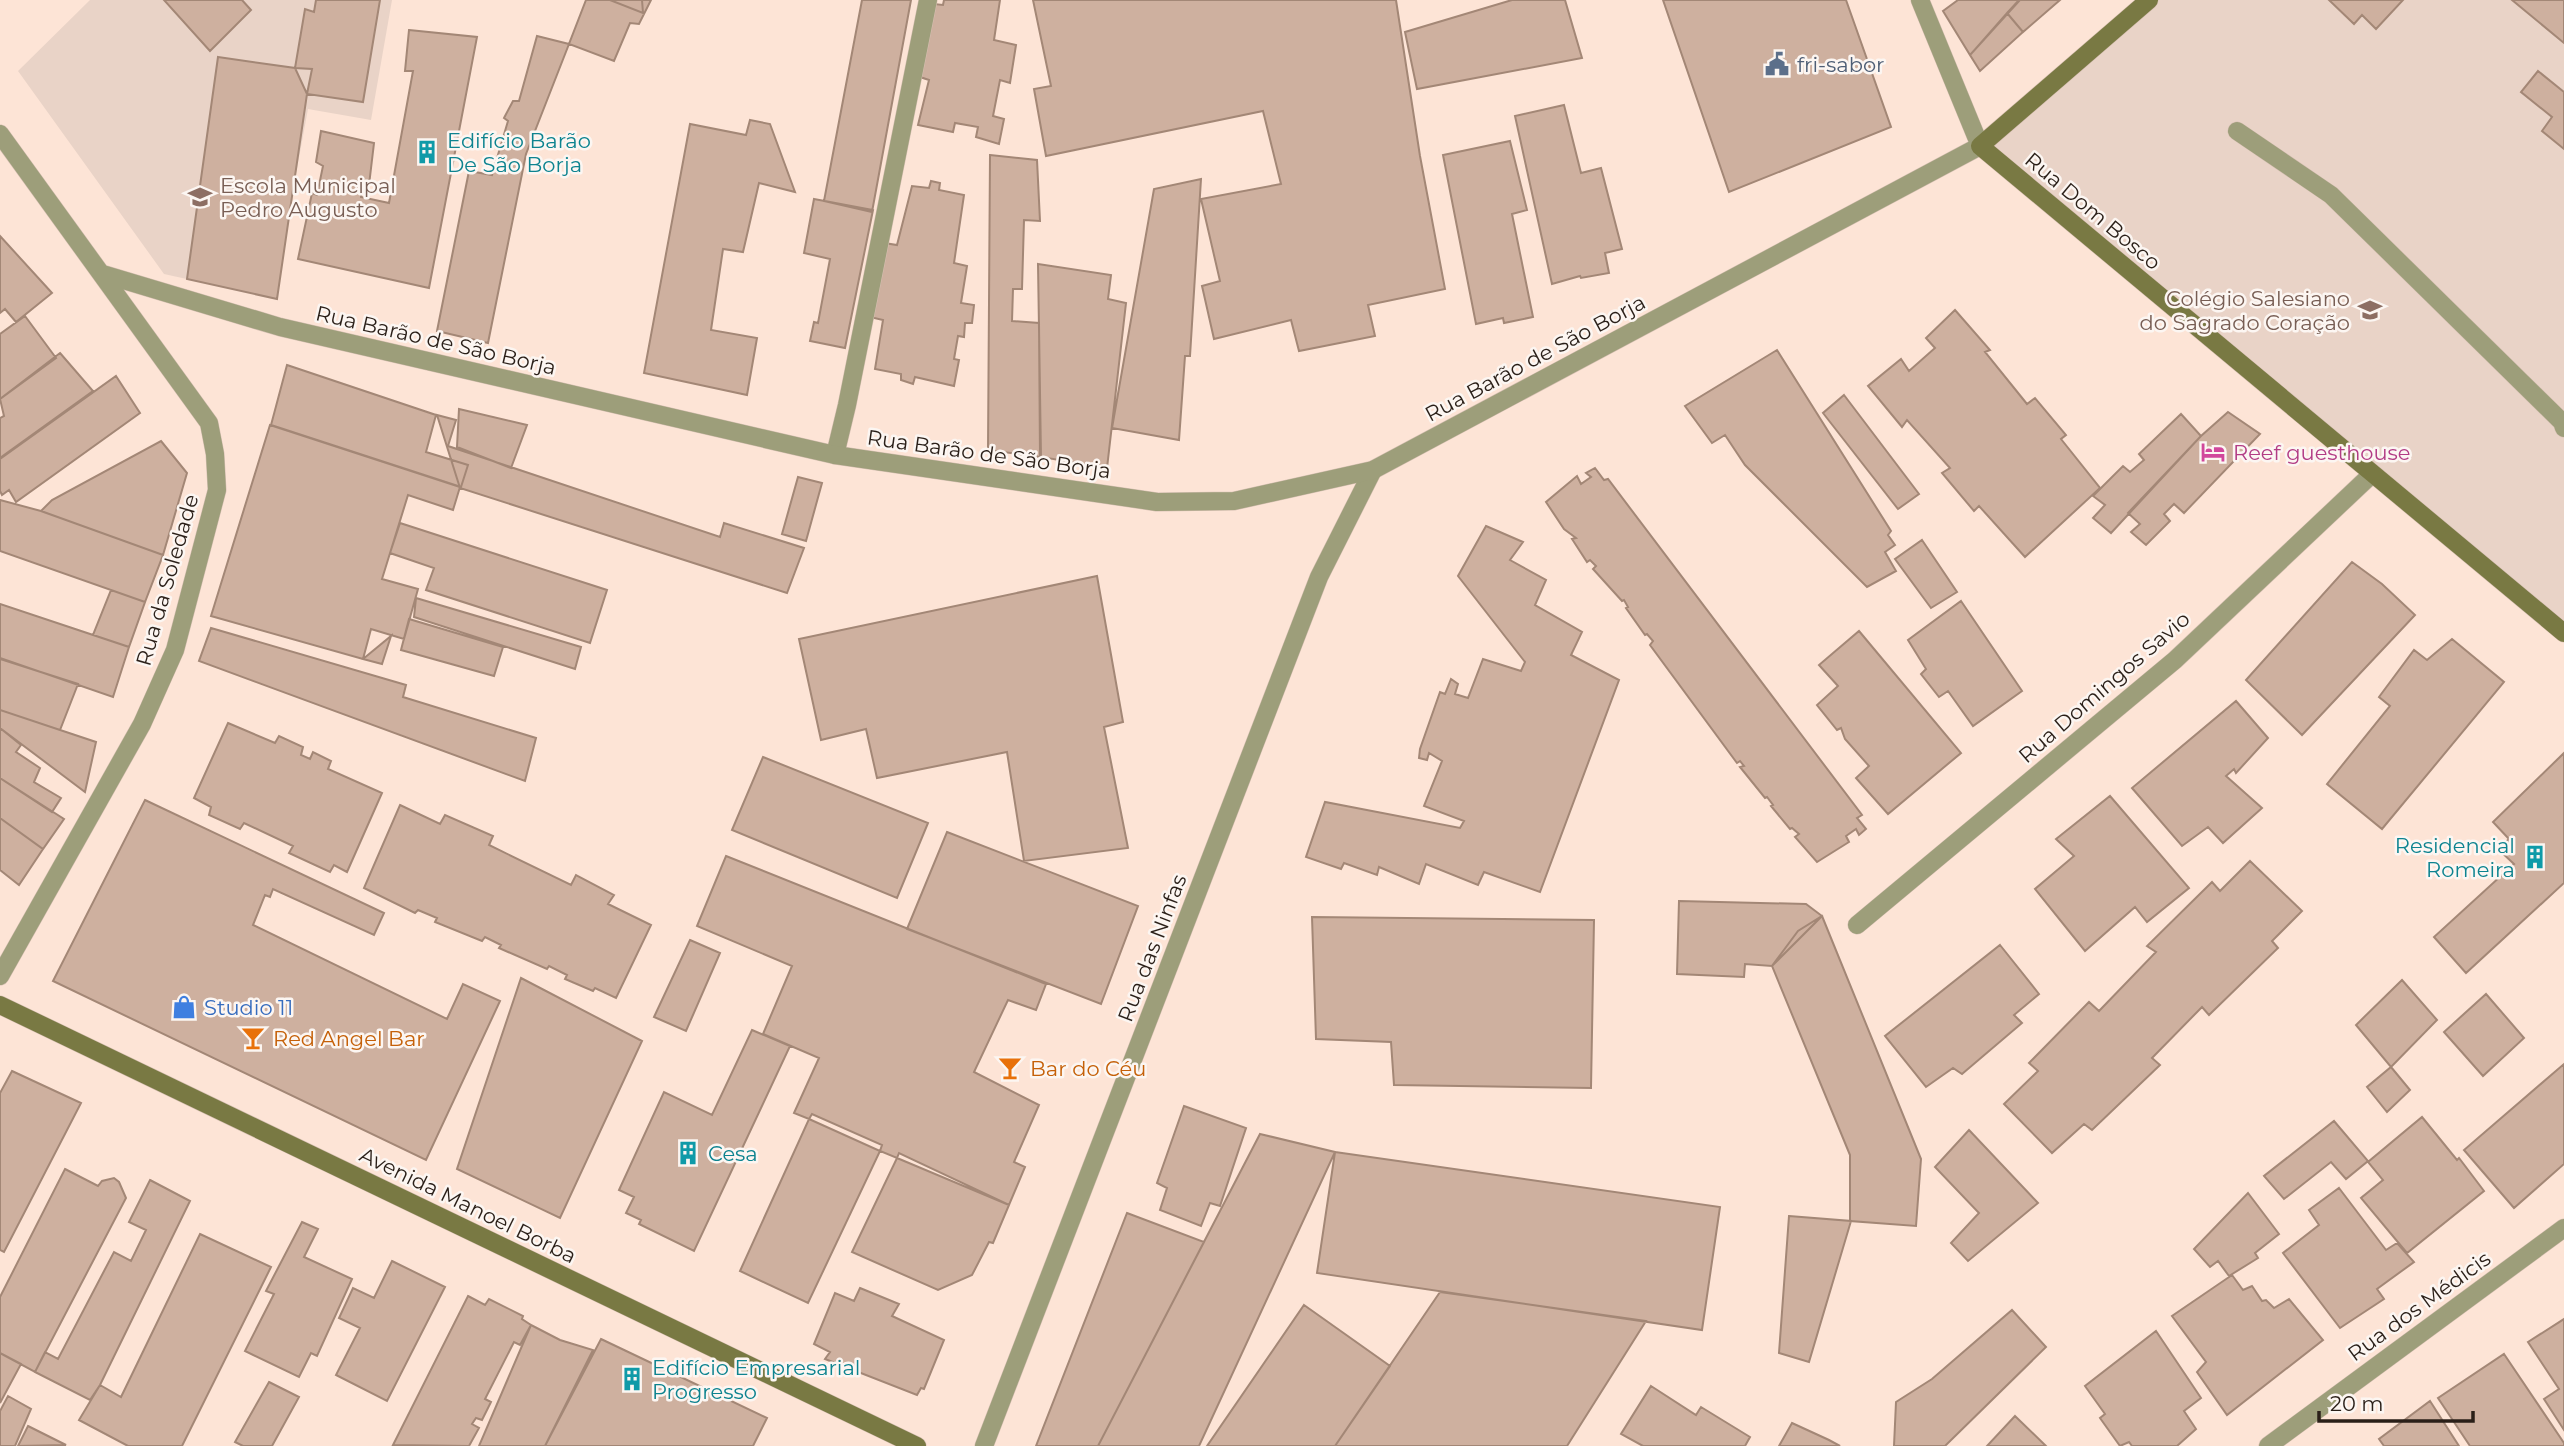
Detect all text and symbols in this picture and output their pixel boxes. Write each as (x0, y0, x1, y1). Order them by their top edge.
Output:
public building icon: fri-sabor (1763, 50, 1791, 78)
place label: fri-sabor (1797, 52, 1885, 77)
place label: Edifício Barão De São Borja (447, 128, 591, 177)
building icon: Edifício Barão De São Borja (413, 138, 441, 166)
street label: Rua Dom Bosco (2020, 147, 2166, 275)
place label: Escola Municipal Pedro Augusto (220, 173, 396, 222)
school or university icon: Escola Municipal Pedro Augusto (186, 183, 214, 211)
place label: Colégio Salesiano do Sagrado Coração (2140, 286, 2350, 335)
street label: Rua Barão de São Borja (1421, 289, 1649, 427)
school or university icon: Colégio Salesiano do Sagrado Coração (2356, 296, 2384, 324)
street label: Rua Barão de São Borja (313, 300, 559, 380)
street label: Rua Barão de São Borja (865, 425, 1113, 483)
hotel icon: Reef guesthouse (2199, 438, 2227, 466)
place label: Reef guesthouse (2233, 440, 2411, 465)
street label: Rua da Soledade (131, 491, 203, 669)
street label: Rua Domingos Savio (2013, 606, 2195, 768)
place label: Residencial Romeira (2395, 833, 2515, 882)
building icon: Residencial Romeira (2521, 843, 2549, 871)
street label: Rua das Ninfas (1112, 871, 1192, 1025)
shop icon: Studio 11 (170, 993, 198, 1021)
place label: Studio 11 (204, 995, 293, 1020)
bar icon: Red Angel Bar (239, 1024, 267, 1052)
place label: Red Angel Bar (273, 1026, 425, 1051)
bar icon: Bar do Céu (996, 1054, 1024, 1082)
place label: Bar do Céu (1030, 1056, 1146, 1081)
building icon: Cesa (674, 1139, 702, 1167)
place label: Cesa (708, 1141, 758, 1166)
street label: Avenida Manoel Borba (356, 1142, 580, 1268)
street label: Rua dos Médicis (2343, 1246, 2495, 1366)
place label: Edifício Empresarial Progresso (652, 1355, 861, 1404)
building icon: Edifício Empresarial Progresso (618, 1365, 646, 1393)
scale bar (2319, 1380, 2473, 1424)
text: 20 m (2330, 1391, 2384, 1416)

